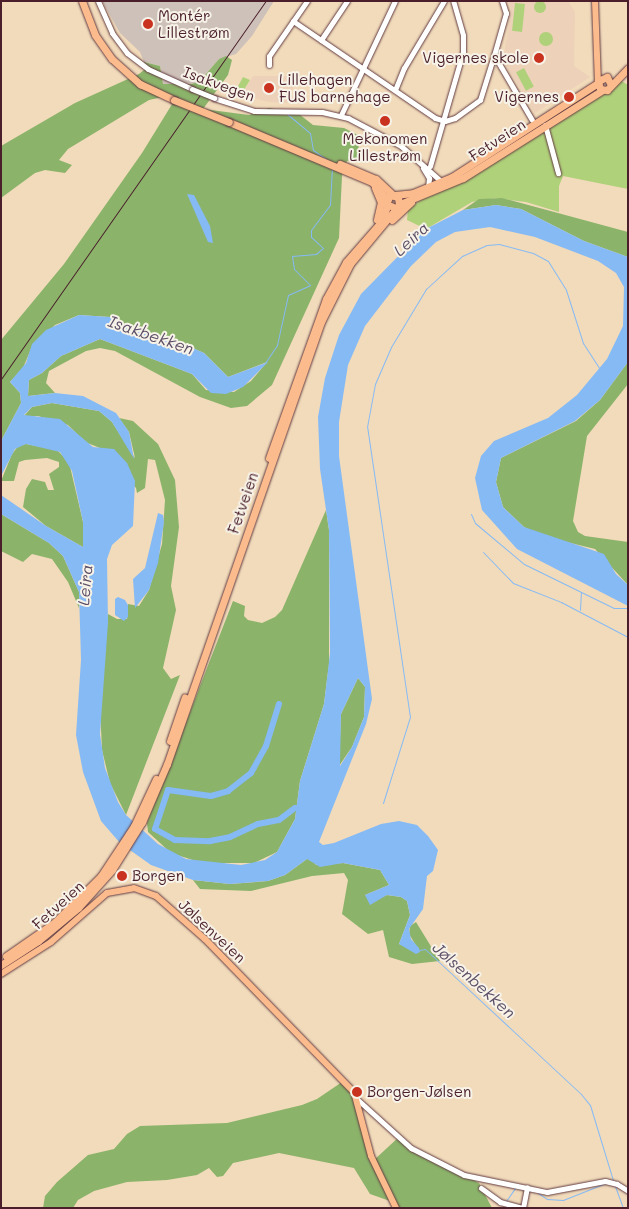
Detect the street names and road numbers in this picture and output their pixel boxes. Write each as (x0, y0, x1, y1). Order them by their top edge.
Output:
street label: Isakvegen (181, 63, 257, 105)
street label: Fetveien (465, 115, 529, 165)
street label: Fetveien (224, 470, 262, 536)
street label: Fetveien (28, 877, 88, 933)
street label: Jølsenveien (175, 895, 249, 967)

